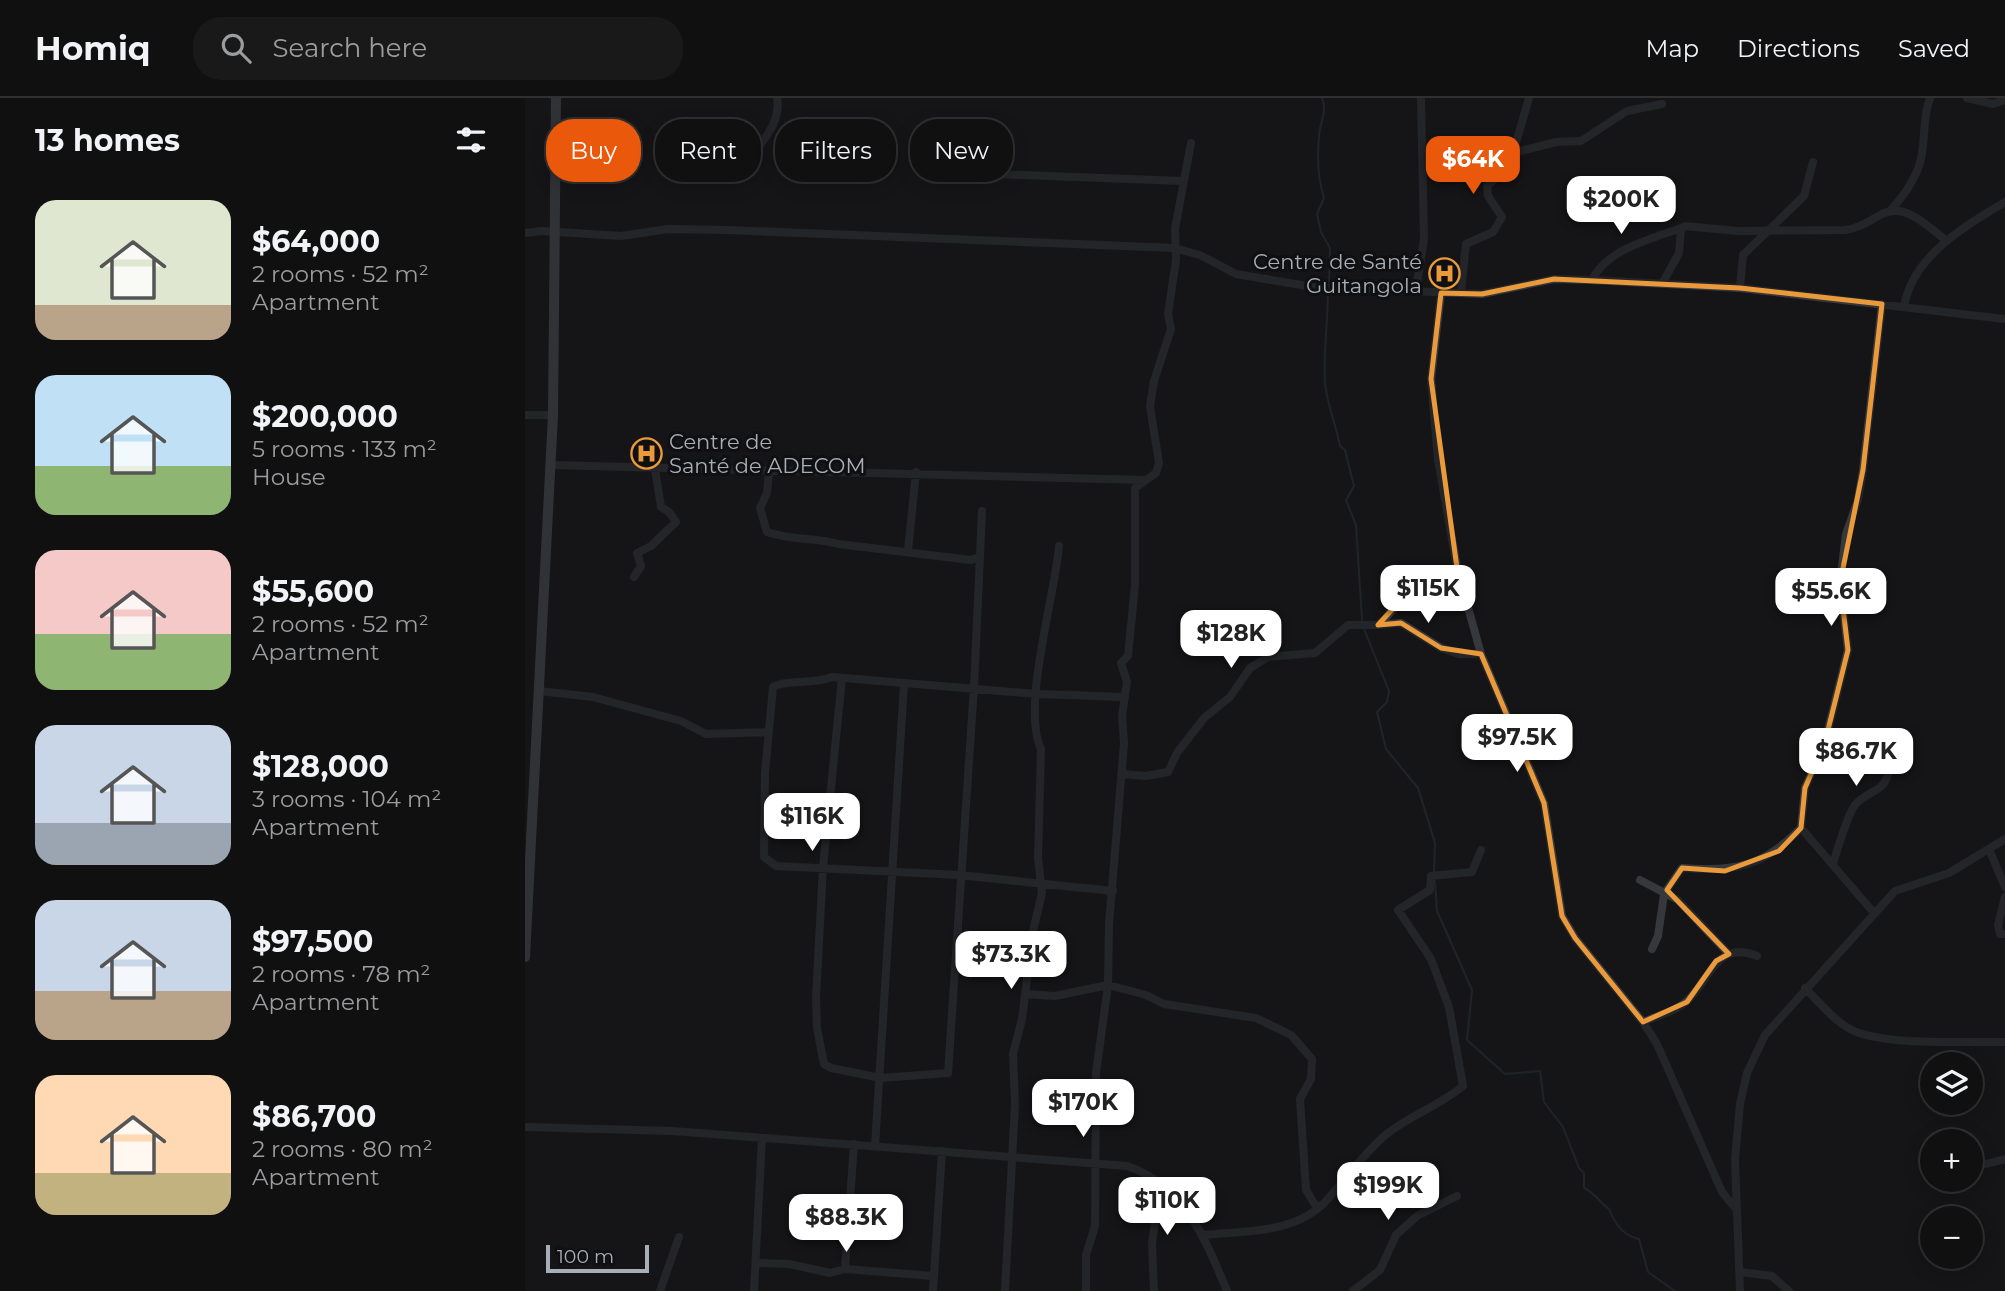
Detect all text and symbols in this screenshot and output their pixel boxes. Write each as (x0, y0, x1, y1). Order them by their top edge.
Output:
search box (193, 17, 683, 80)
text: Homiq (35, 28, 151, 68)
icon: search (217, 29, 255, 67)
text: Search here (273, 32, 427, 64)
text: Map (1646, 34, 1699, 63)
text: Directions (1737, 34, 1860, 63)
text: Saved (1898, 34, 1970, 63)
chip: Buy (546, 119, 641, 182)
chip: Rent (655, 119, 761, 182)
chip: Filters (775, 119, 896, 182)
chip: New (910, 119, 1013, 182)
icon: filters (452, 121, 490, 159)
text: 13 homes (35, 122, 180, 159)
pin: $64K (1432, 136, 1514, 196)
text: $64K (1442, 145, 1504, 173)
pin: $200K (1572, 176, 1670, 236)
text: $200K (1583, 185, 1659, 213)
text: $64,000 (252, 223, 380, 260)
icon: home (91, 228, 175, 312)
place label: Centre de Santé Guitangola (1253, 249, 1422, 298)
hospital icon: Centre de Santé Guitangola (1428, 257, 1462, 291)
text: 2 rooms · 52 m² (252, 260, 429, 288)
text: Apartment (252, 288, 380, 316)
text: $200,000 (252, 398, 398, 435)
icon: home (91, 403, 175, 487)
place label: Centre de Santé de ADECOM (669, 429, 865, 478)
text: 5 rooms · 133 m² (252, 435, 437, 463)
hospital icon: Centre de Santé de ADECOM (629, 437, 663, 471)
text: House (252, 463, 326, 491)
pin: $115K (1379, 566, 1477, 625)
pin: $55.6K (1774, 568, 1888, 628)
text: $55,600 (252, 573, 374, 610)
text: $115K (1396, 574, 1460, 602)
text: $55.6K (1791, 577, 1871, 605)
icon: home (91, 578, 175, 662)
text: 2 rooms · 52 m² (252, 610, 429, 638)
pin: $128K (1182, 610, 1280, 670)
text: $128K (1196, 619, 1266, 647)
text: Apartment (252, 638, 380, 666)
pin: $97.5K (1460, 714, 1574, 774)
text: $97.5K (1478, 723, 1556, 751)
pin: $86.7K (1799, 728, 1913, 788)
text: $86.7K (1815, 737, 1897, 765)
text: $128,000 (252, 748, 389, 785)
icon: home (91, 753, 175, 837)
text: 3 rooms · 104 m² (252, 785, 441, 813)
pin: $116K (763, 794, 861, 853)
text: $116K (780, 802, 844, 830)
text: Apartment (252, 813, 380, 841)
text: $97,500 (252, 923, 373, 960)
icon: home (91, 928, 175, 1012)
pin: $73.3K (954, 932, 1068, 991)
text: $73.3K (971, 940, 1051, 968)
text: 2 rooms · 78 m² (252, 960, 430, 988)
text: Apartment (252, 988, 380, 1016)
map controls (1920, 1052, 1983, 1269)
button: layers (1920, 1052, 1983, 1115)
pin: $170K (1034, 1080, 1132, 1139)
text: $170K (1048, 1088, 1118, 1116)
text: $86,700 (252, 1098, 376, 1135)
icon: home (91, 1103, 175, 1187)
button: + (1920, 1129, 1983, 1192)
text: 2 rooms · 80 m² (252, 1135, 433, 1163)
pin: $199K (1339, 1162, 1437, 1222)
text: Apartment (252, 1163, 380, 1191)
text: $199K (1353, 1171, 1423, 1199)
pin: $110K (1118, 1178, 1216, 1237)
text: $110K (1134, 1186, 1200, 1214)
pin: $88.3K (789, 1194, 903, 1254)
text: $88.3K (805, 1203, 887, 1231)
button: − (1920, 1206, 1983, 1269)
scale bar (546, 1242, 649, 1274)
text: 100 m (557, 1245, 614, 1268)

